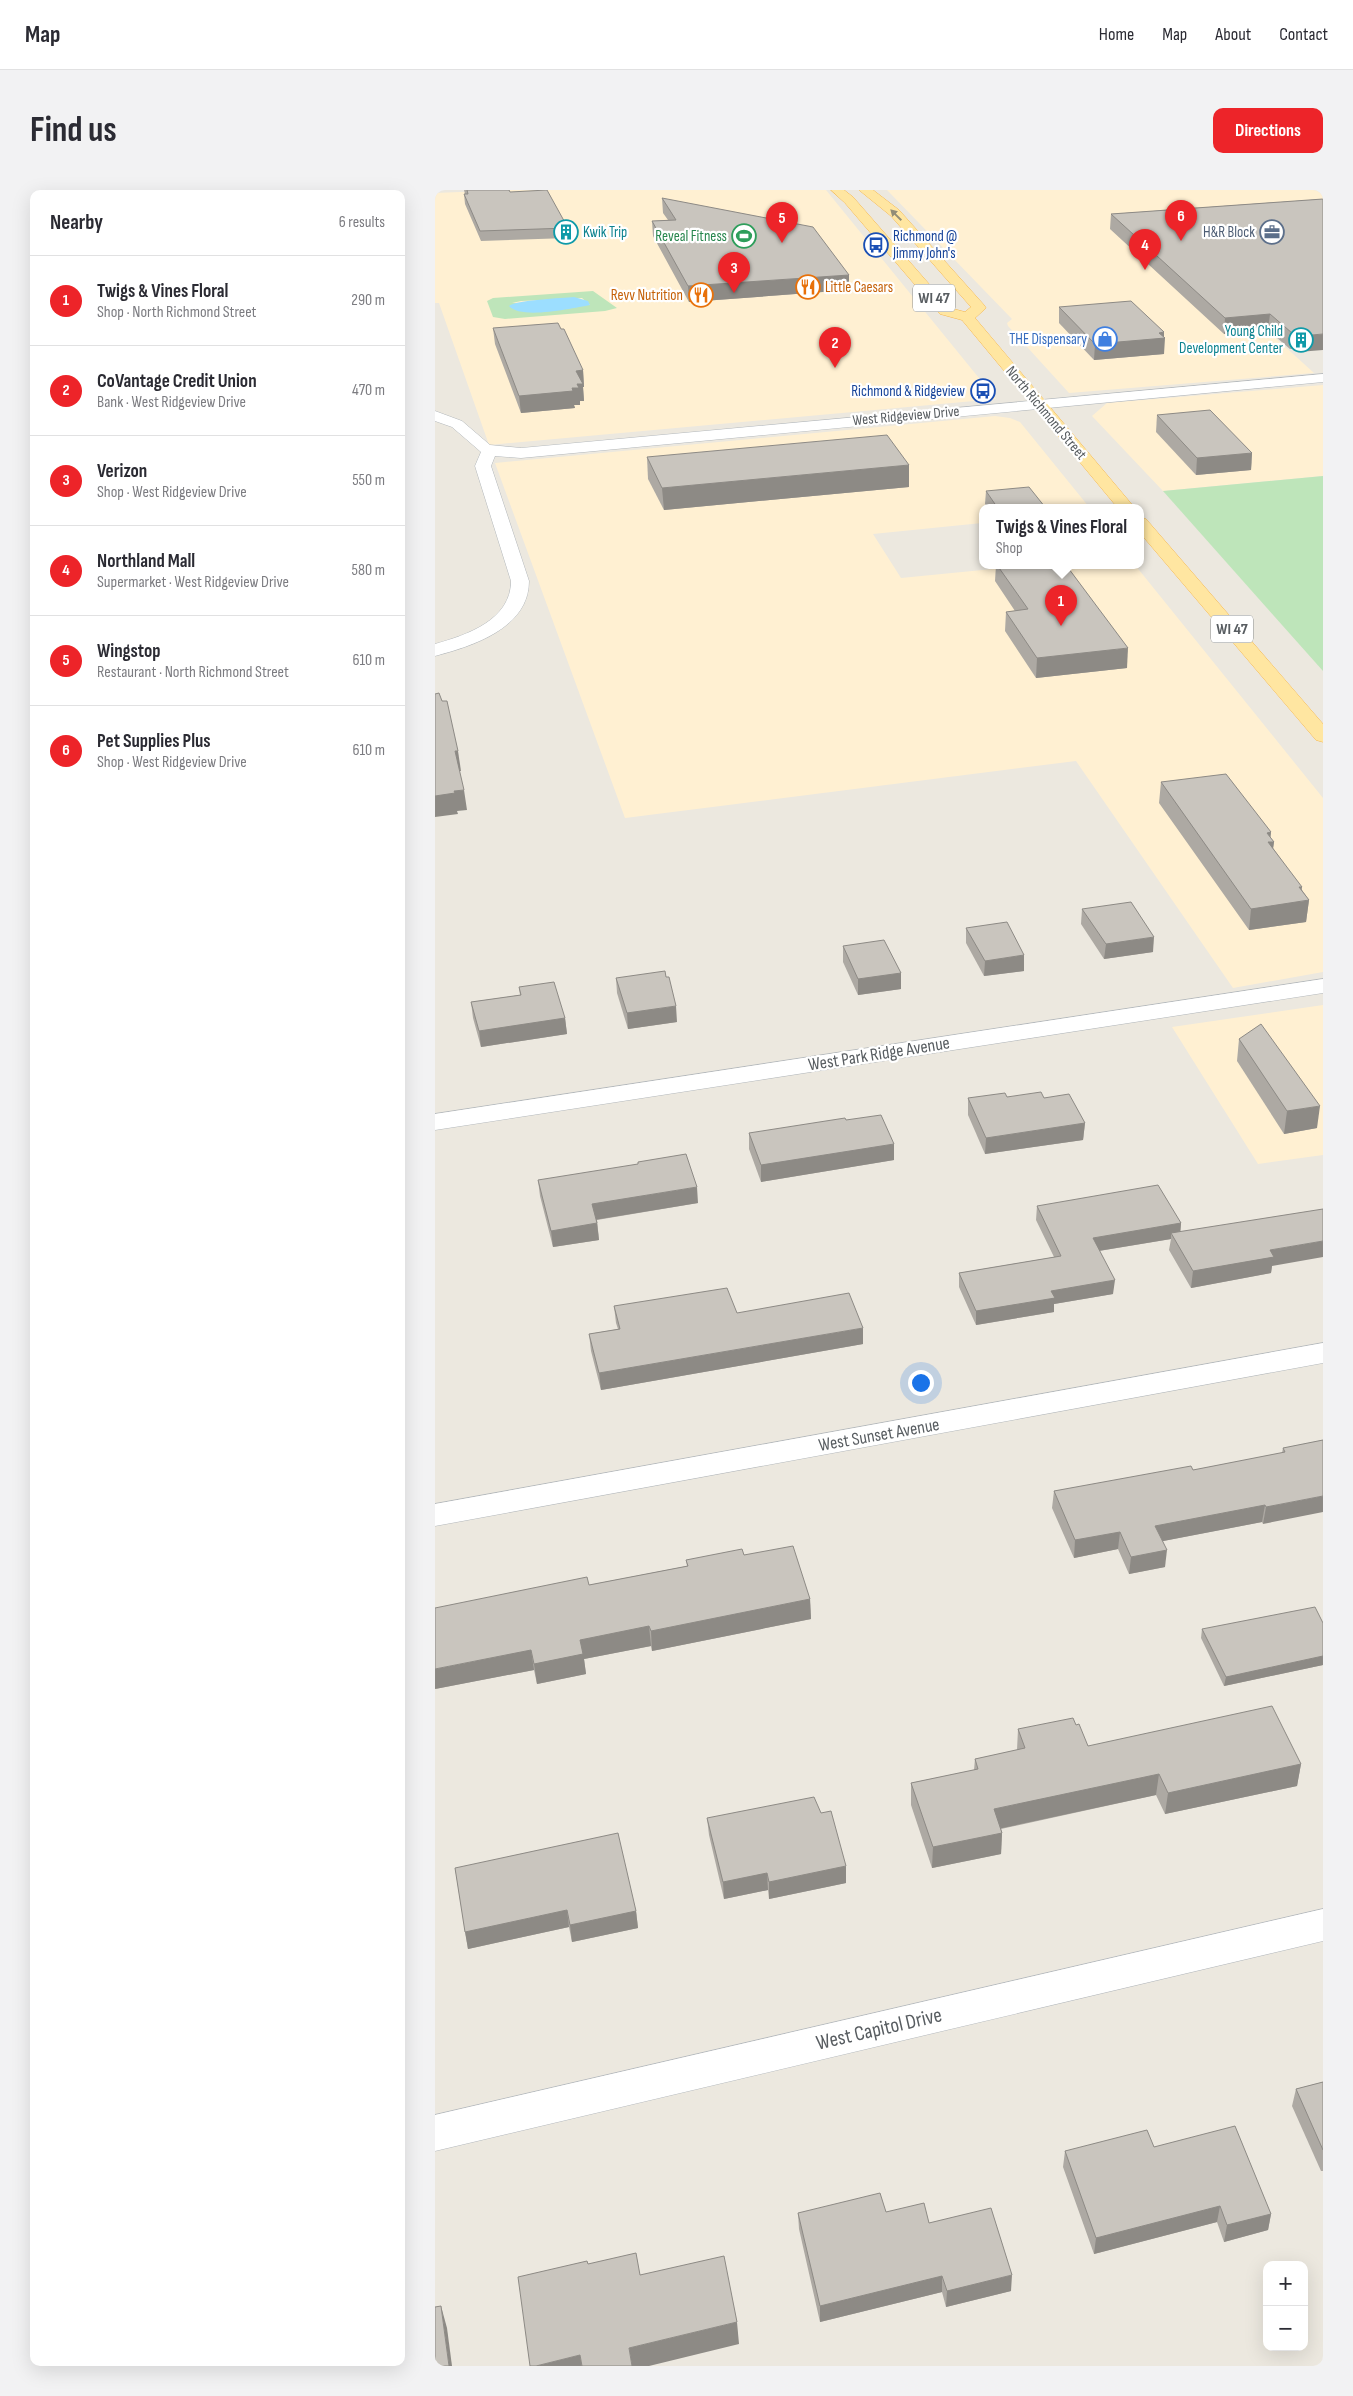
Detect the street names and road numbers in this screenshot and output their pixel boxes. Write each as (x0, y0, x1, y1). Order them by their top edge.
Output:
road number: WI 47 (913, 285, 955, 312)
street label: North Richmond Street (1001, 362, 1091, 464)
street label: West Ridgeview Drive (852, 402, 960, 430)
road number: WI 47 (1211, 616, 1253, 642)
street label: West Park Ridge Avenue (807, 1032, 951, 1076)
street label: West Sunset Avenue (817, 1414, 941, 1456)
street label: West Capitol Drive (814, 2002, 944, 2056)

